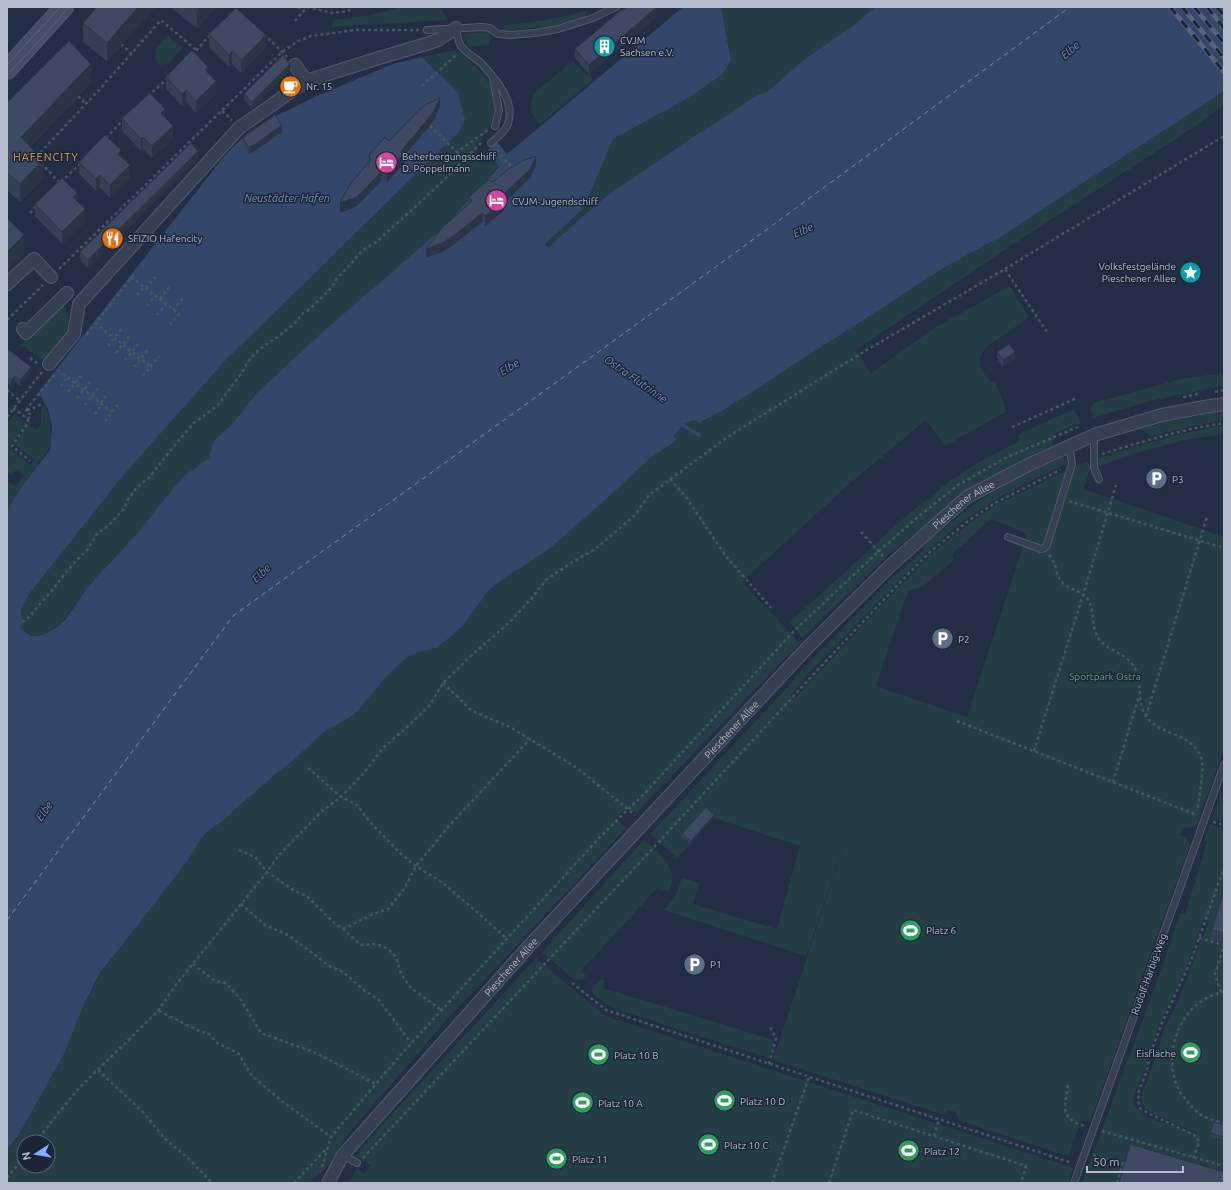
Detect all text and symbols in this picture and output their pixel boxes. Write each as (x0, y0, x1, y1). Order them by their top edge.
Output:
building icon: CVJM Sachsen e.V. (592, 33, 618, 59)
place label: CVJM Sachsen e.V. (620, 35, 674, 58)
water label: Elbe (1058, 38, 1082, 61)
cafe icon: Nr. 15 (277, 73, 303, 99)
place label: Nr. 15 (306, 81, 333, 92)
hotel icon: Beherbergungsschiff D. Pöppelmann (374, 149, 400, 175)
district label: HAFENCITY (13, 151, 79, 163)
place label: Beherbergungsschiff D. Pöppelmann (402, 151, 496, 174)
hotel icon: CVJM-Jugendschiff (484, 188, 510, 214)
water label: Neustädter Hafen (244, 192, 330, 204)
place label: CVJM-Jugendschiff (512, 196, 599, 207)
water label: Elbe (791, 220, 815, 240)
restaurant icon: SFIZIO Hafencity (100, 225, 126, 251)
place label: SFIZIO Hafencity (128, 233, 202, 244)
place icon: Volksfestgelände Pieschener Allee (1178, 259, 1204, 285)
place label: Volksfestgelände Pieschener Allee (1098, 261, 1176, 284)
water label: Ostra Flutrinne (602, 353, 670, 405)
water label: Elbe (497, 356, 521, 377)
parking icon: P3 (1143, 466, 1169, 492)
place label: P3 (1172, 474, 1184, 485)
street label: Pieschener Allee (930, 478, 996, 531)
water label: Elbe (249, 561, 273, 584)
parking icon: P2 (929, 626, 955, 652)
place label: P2 (958, 634, 970, 645)
park label: Sportpark Ostra (1069, 671, 1141, 682)
street label: Pieschener Allee (702, 698, 761, 760)
water label: Elbe (33, 799, 55, 823)
sports icon: Platz 6 (898, 917, 924, 943)
place label: Platz 6 (926, 925, 957, 936)
street label: Rudolf-Harbig-Weg (1129, 932, 1169, 1016)
street label: Pieschener Allee (482, 935, 540, 998)
parking icon: P1 (682, 951, 708, 977)
place label: P1 (710, 959, 722, 970)
sports icon: Eisfläche (1178, 1040, 1204, 1066)
sports icon: Platz 10 B (585, 1042, 611, 1068)
place label: Eisfläche (1136, 1048, 1176, 1059)
place label: Platz 10 B (614, 1050, 659, 1061)
sports icon: Platz 10 D (711, 1088, 737, 1114)
sports icon: Platz 10 A (569, 1090, 595, 1116)
place label: Platz 10 D (740, 1096, 785, 1107)
place label: Platz 10 A (598, 1098, 643, 1109)
sports icon: Platz 10 C (696, 1132, 722, 1158)
north arrow (16, 1134, 56, 1174)
sports icon: Platz 12 (896, 1138, 922, 1164)
place label: Platz 10 C (724, 1140, 768, 1151)
sports icon: Platz 11 (543, 1146, 569, 1172)
place label: Platz 12 (924, 1146, 960, 1157)
scale bar (1087, 1148, 1183, 1174)
text: N (19, 1151, 33, 1161)
place label: Platz 11 (572, 1154, 608, 1165)
text: 50 m (1093, 1155, 1120, 1168)

